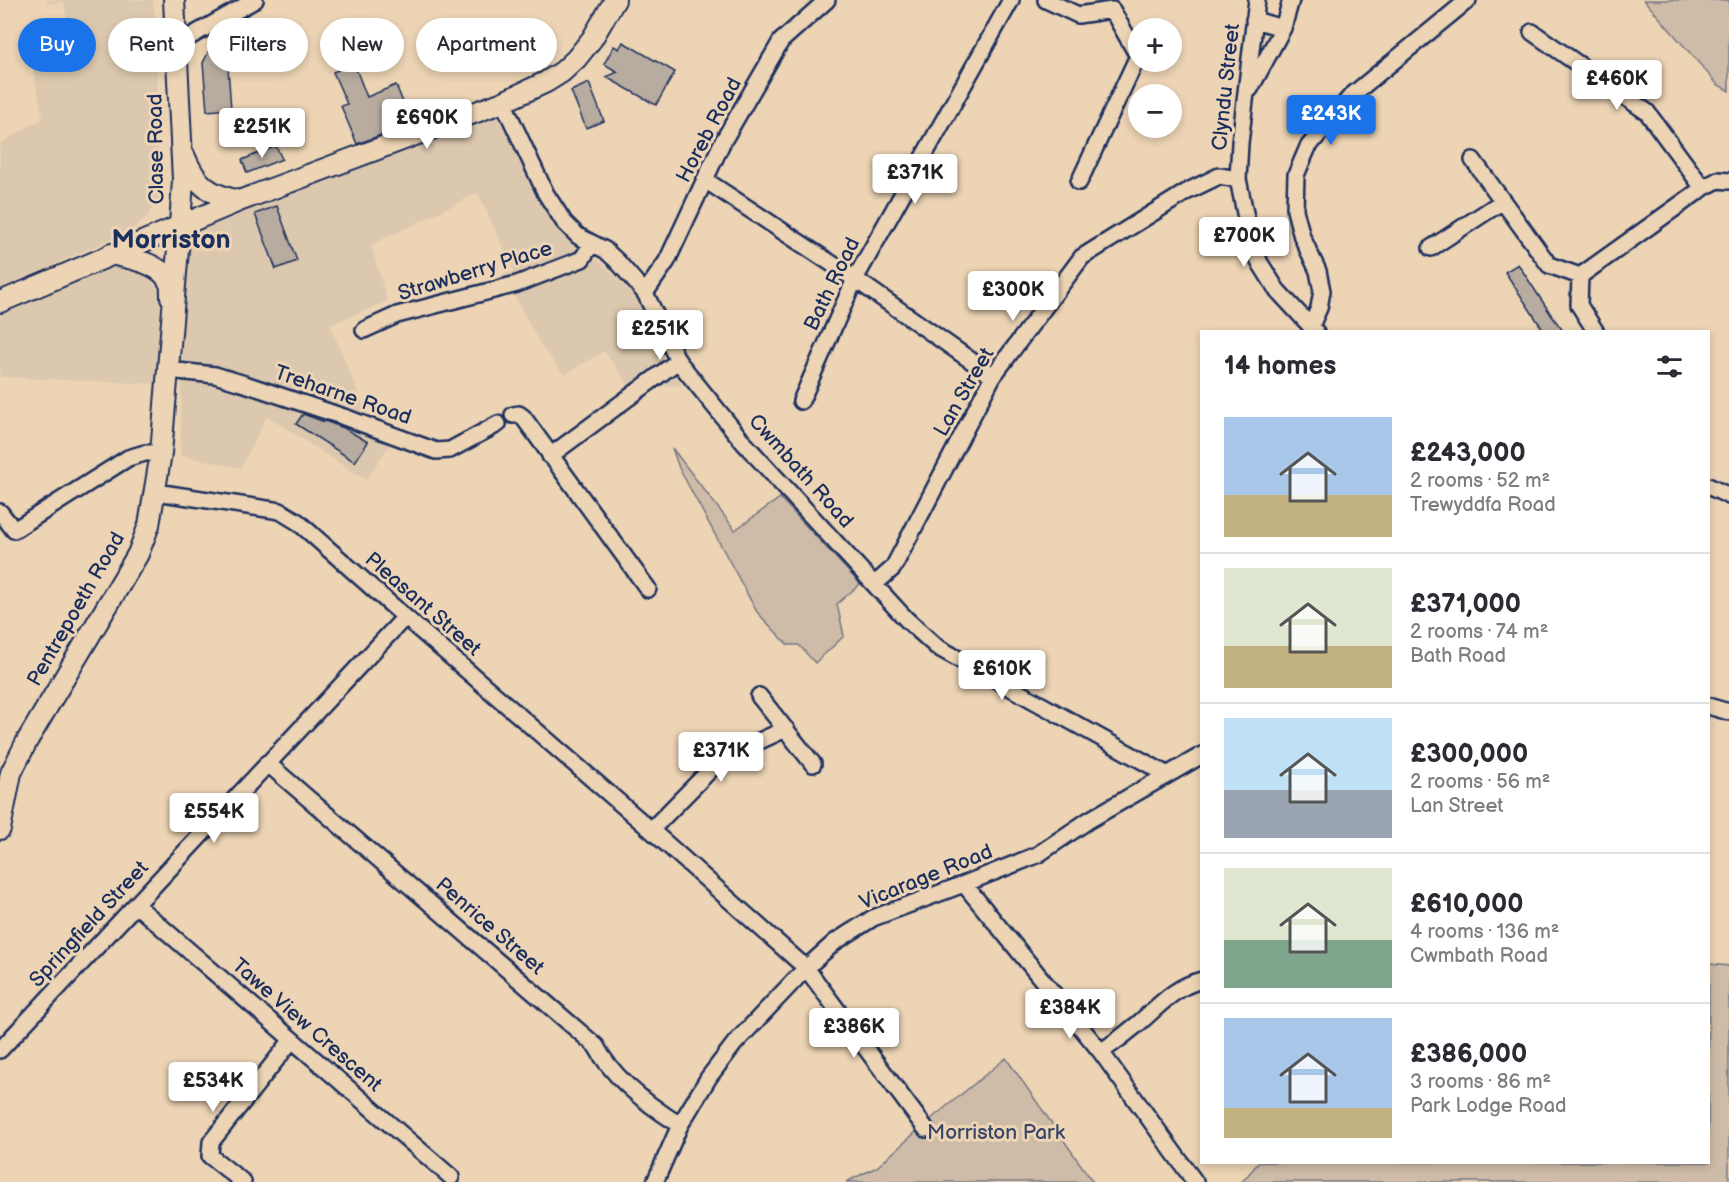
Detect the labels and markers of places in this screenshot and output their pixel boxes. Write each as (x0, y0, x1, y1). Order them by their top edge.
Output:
pin: £460K (1575, 60, 1659, 111)
pin: £243K (1289, 95, 1373, 146)
pin: £690K (385, 99, 469, 150)
pin: £251K (220, 108, 304, 159)
pin: £371K (873, 154, 957, 205)
pin: £700K (1202, 217, 1286, 268)
pin: £300K (971, 271, 1055, 322)
pin: £251K (618, 310, 702, 361)
pin: £610K (960, 650, 1044, 701)
pin: £371K (679, 732, 763, 783)
pin: £554K (172, 793, 256, 844)
pin: £384K (1028, 989, 1112, 1040)
pin: £386K (812, 1008, 896, 1059)
pin: £534K (171, 1062, 255, 1113)

